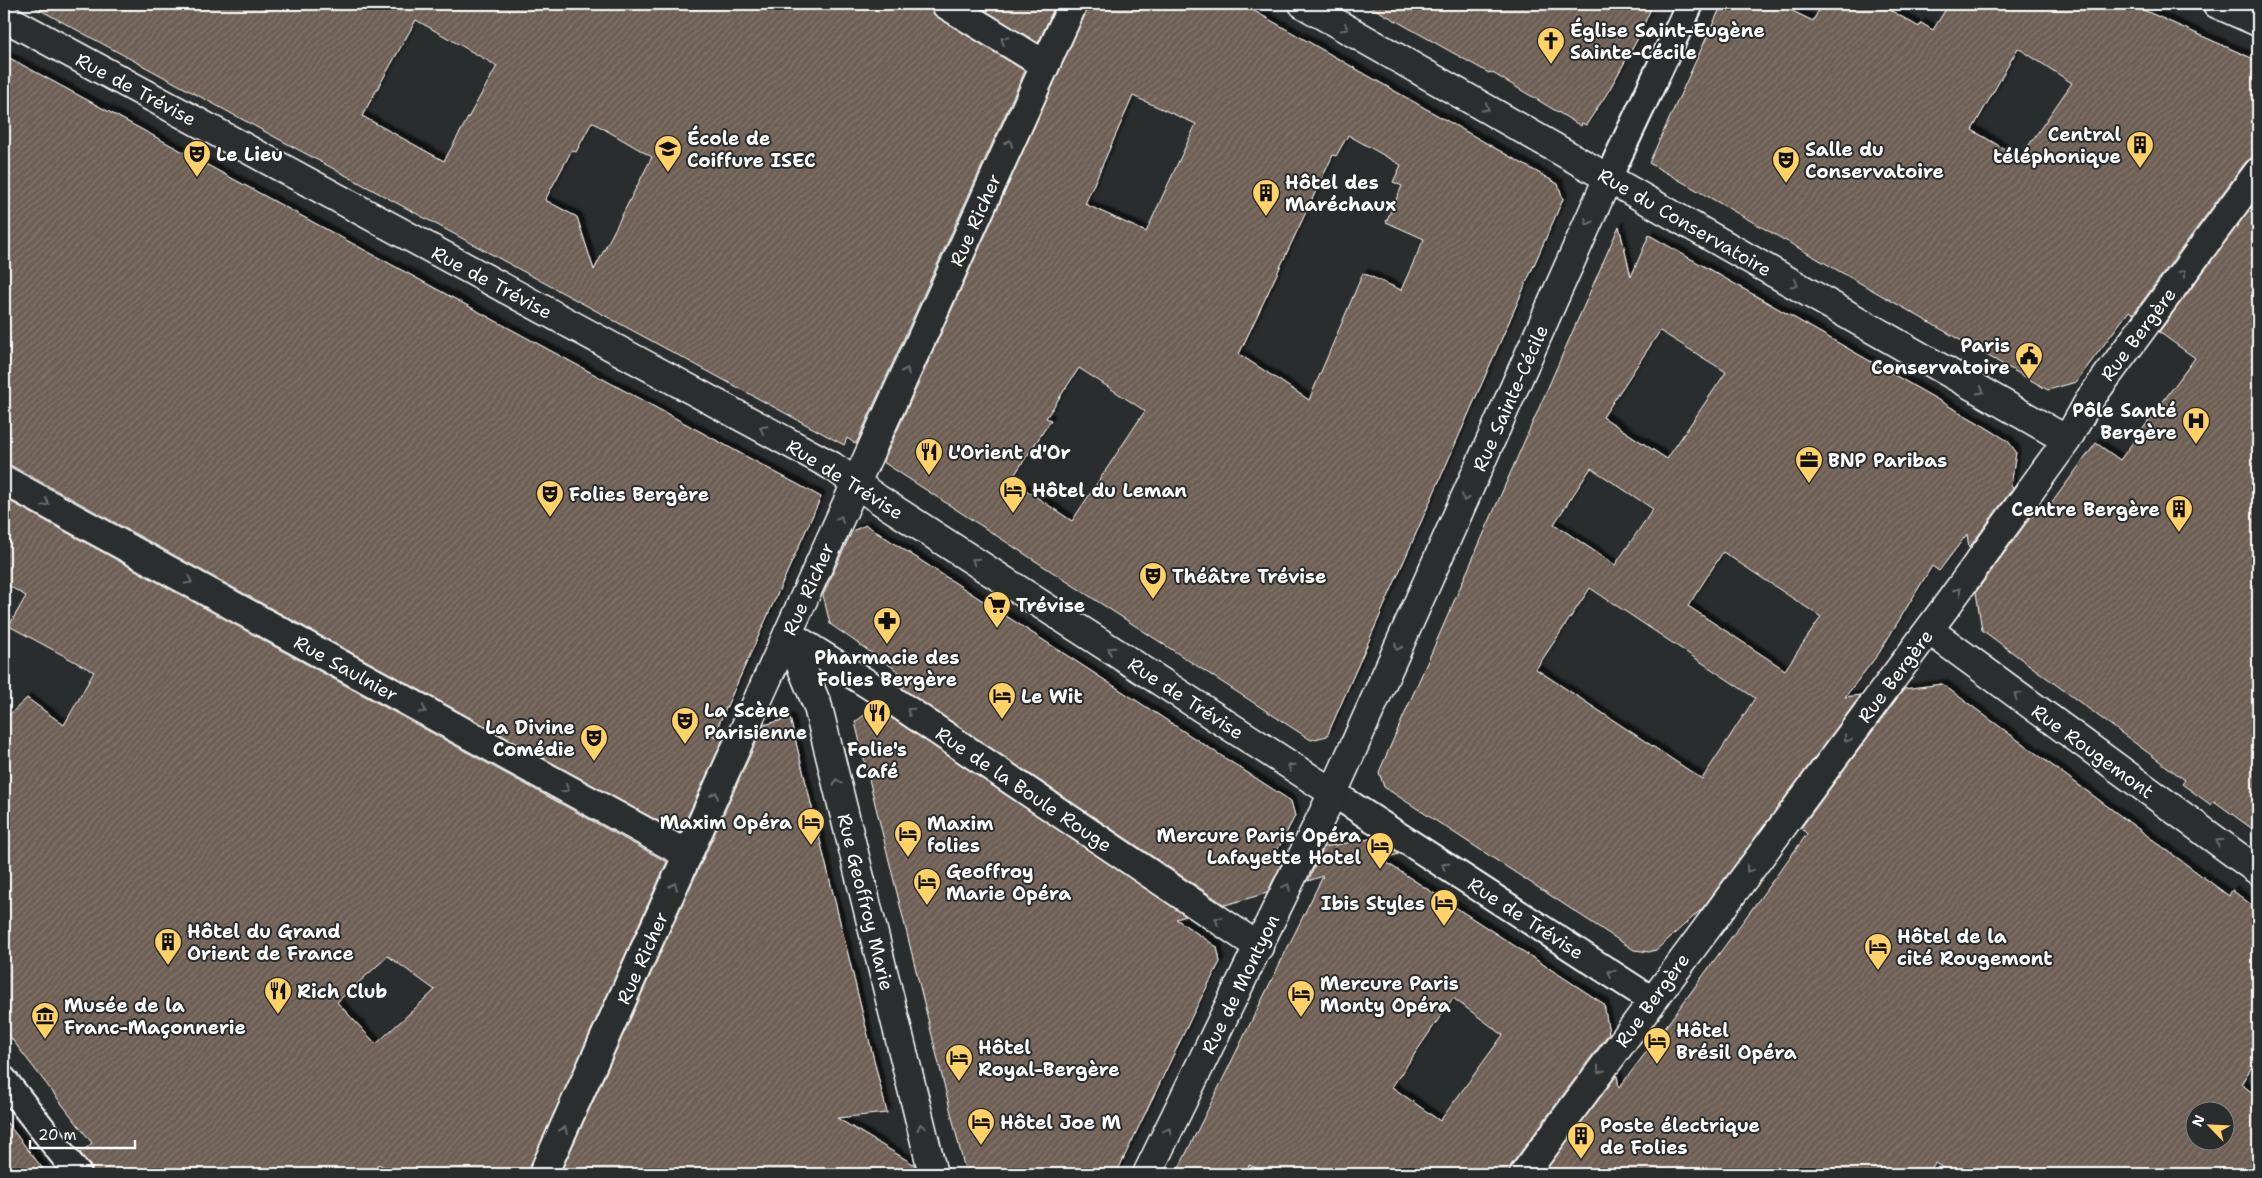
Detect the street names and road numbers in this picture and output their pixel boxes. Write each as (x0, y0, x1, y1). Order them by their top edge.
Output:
street label: Rue de Trévise (71, 47, 200, 132)
street label: Rue du Conservatoire (1593, 162, 1776, 282)
street label: Rue Richer (944, 170, 1007, 271)
street label: Rue de Trévise (427, 240, 556, 325)
street label: Rue Bergère (2095, 282, 2182, 386)
street label: Rue Sainte-Cécile (1467, 321, 1554, 475)
street label: Rue de Trévise (782, 434, 908, 525)
street label: Rue Richer (777, 539, 840, 640)
street label: Rue Bergère (1852, 624, 1939, 728)
street label: Rue Saulnier (289, 630, 402, 707)
street label: Rue de Trévise (1123, 652, 1248, 745)
street label: Rue Rougemont (2027, 699, 2159, 804)
street label: Rue de la Boule Rouge (931, 721, 1117, 858)
street label: Rue Geoffroy Marie (831, 811, 900, 993)
street label: Rue de Trévise (1463, 872, 1588, 965)
street label: Rue Richer (611, 908, 674, 1009)
street label: Rue de Montyon (1196, 910, 1285, 1058)
street label: Rue Bergère (1610, 948, 1695, 1052)

